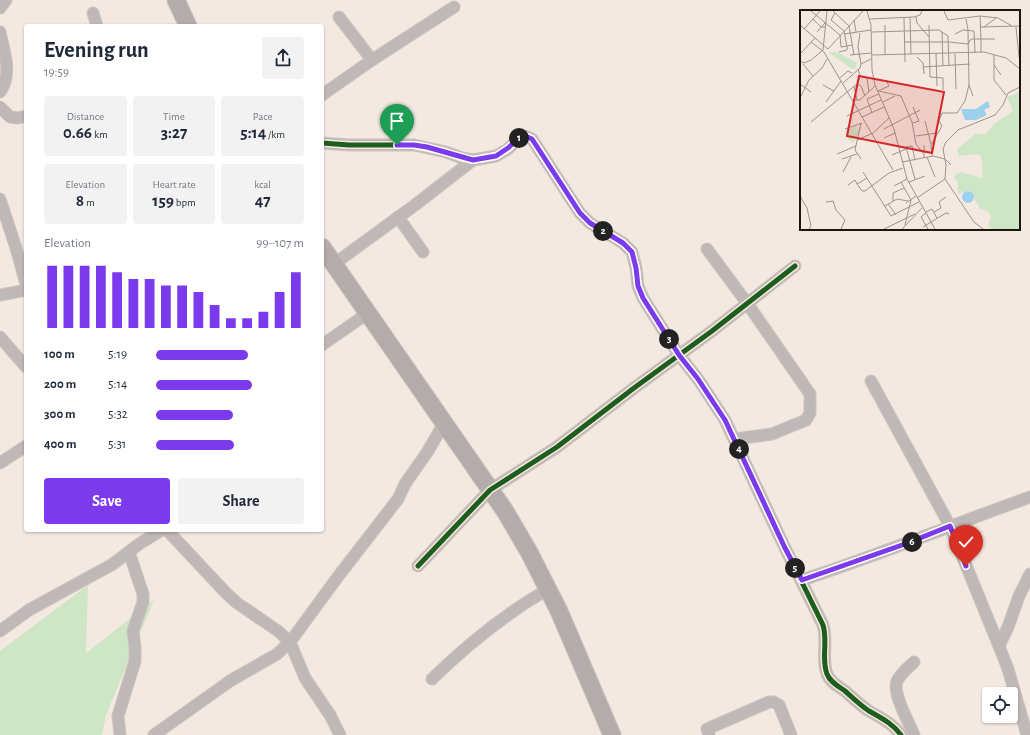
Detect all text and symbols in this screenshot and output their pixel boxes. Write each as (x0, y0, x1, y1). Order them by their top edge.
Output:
inset map (800, 10, 1020, 230)
button: share (262, 37, 304, 79)
text: Evening run (44, 39, 149, 61)
text: 19:59 (44, 66, 69, 79)
pin (380, 104, 414, 145)
icon: arrive (386, 110, 408, 132)
text: Distance (67, 111, 104, 122)
text: Time (163, 111, 185, 122)
text: Pace (253, 111, 273, 122)
text: 0.66 (63, 124, 92, 141)
text: 3:27 (161, 124, 187, 141)
text: 5:14 (240, 124, 266, 141)
pin: 1 (509, 128, 529, 148)
text: km (92, 129, 108, 140)
text: /km (266, 129, 285, 140)
text: 1 (517, 132, 521, 143)
text: Elevation (65, 179, 105, 190)
text: Heart rate (152, 179, 196, 190)
text: kcal (254, 179, 271, 190)
text: 8 (76, 192, 84, 209)
text: 159 (152, 192, 174, 209)
text: 47 (255, 192, 271, 209)
text: m (84, 197, 95, 208)
text: bpm (174, 197, 196, 208)
pin: 2 (593, 221, 613, 241)
text: 2 (600, 225, 606, 236)
text: Elevation (44, 237, 91, 250)
text: 99–107 m (256, 237, 304, 250)
pin: 3 (659, 329, 679, 349)
text: 3 (667, 333, 671, 344)
text: 100 m (44, 348, 75, 361)
text: 5:19 (108, 348, 127, 361)
text: 200 m (44, 378, 76, 391)
text: 5:14 (108, 378, 127, 391)
text: 300 m (44, 408, 76, 421)
text: 5:32 (108, 408, 128, 421)
text: 400 m (44, 438, 77, 451)
text: 5:31 (108, 438, 126, 451)
pin: 4 (729, 439, 749, 459)
text: 4 (736, 443, 742, 454)
button: Save (44, 478, 170, 524)
button: Share (178, 478, 304, 524)
pin (949, 525, 983, 566)
icon: check (955, 531, 977, 553)
pin: 6 (902, 532, 922, 552)
text: 6 (909, 536, 915, 547)
pin: 5 (785, 558, 805, 578)
text: 5 (793, 562, 797, 573)
map controls (982, 687, 1018, 723)
button: locate (982, 687, 1018, 723)

